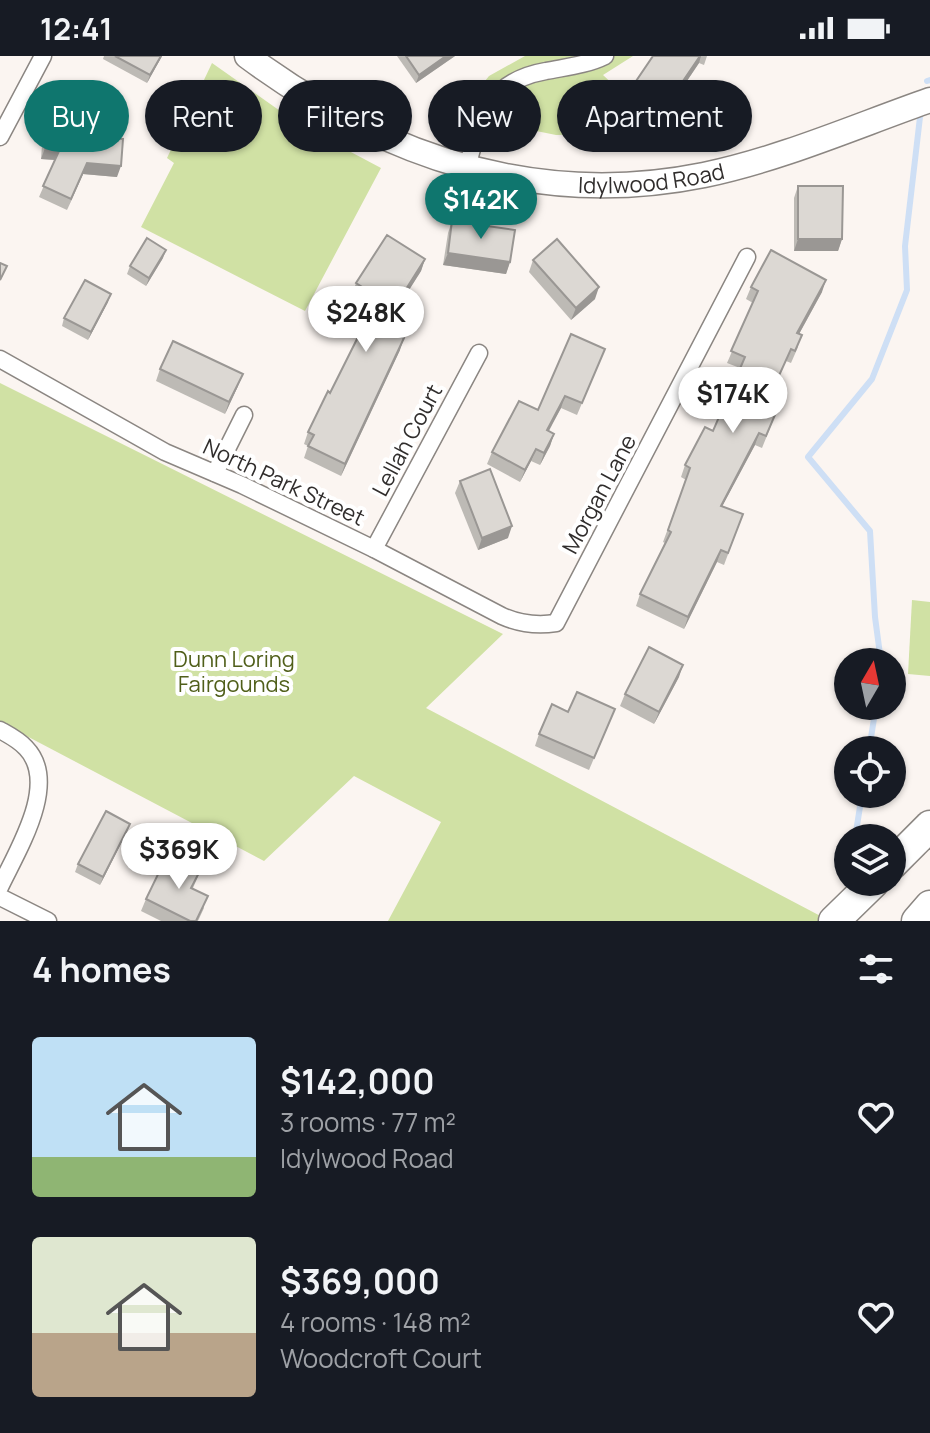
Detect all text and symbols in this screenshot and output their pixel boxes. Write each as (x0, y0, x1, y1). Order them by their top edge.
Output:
text: 12:41 (40, 8, 113, 49)
chip: Buy (24, 80, 129, 152)
chip: Rent (145, 80, 262, 152)
chip: Filters (278, 80, 412, 152)
chip: New (428, 80, 541, 152)
chip: Apartment (557, 80, 752, 152)
street label: Idylwood Road (577, 156, 727, 200)
pin: $142K (425, 173, 537, 241)
text: $142K (443, 181, 519, 217)
pin: $248K (310, 286, 422, 354)
text: $248K (326, 294, 406, 330)
pin: $174K (677, 367, 789, 435)
text: $174K (696, 375, 770, 411)
street label: Lellah Court (365, 379, 449, 501)
street label: Morgan Lane (555, 429, 643, 559)
street label: North Park Street (198, 431, 370, 533)
park label: Dunn Loring Fairgounds (173, 644, 295, 699)
north arrow (834, 648, 906, 720)
map controls (834, 648, 906, 896)
button: locate (834, 736, 906, 808)
pin: $369K (123, 823, 235, 891)
button: layers (834, 824, 906, 896)
text: $369K (139, 831, 219, 867)
text: 4 homes (32, 946, 171, 992)
icon: filters (854, 947, 898, 991)
text: $142,000 (280, 1058, 435, 1104)
icon: home (96, 1069, 192, 1165)
icon: heart (854, 1095, 898, 1139)
text: 3 rooms · 77 m² (280, 1104, 456, 1140)
text: Idylwood Road (280, 1140, 454, 1176)
text: $369,000 (280, 1258, 440, 1304)
icon: home (96, 1269, 192, 1365)
icon: heart (854, 1295, 898, 1339)
text: 4 rooms · 148 m² (280, 1304, 471, 1340)
text: Woodcroft Court (280, 1340, 482, 1376)

